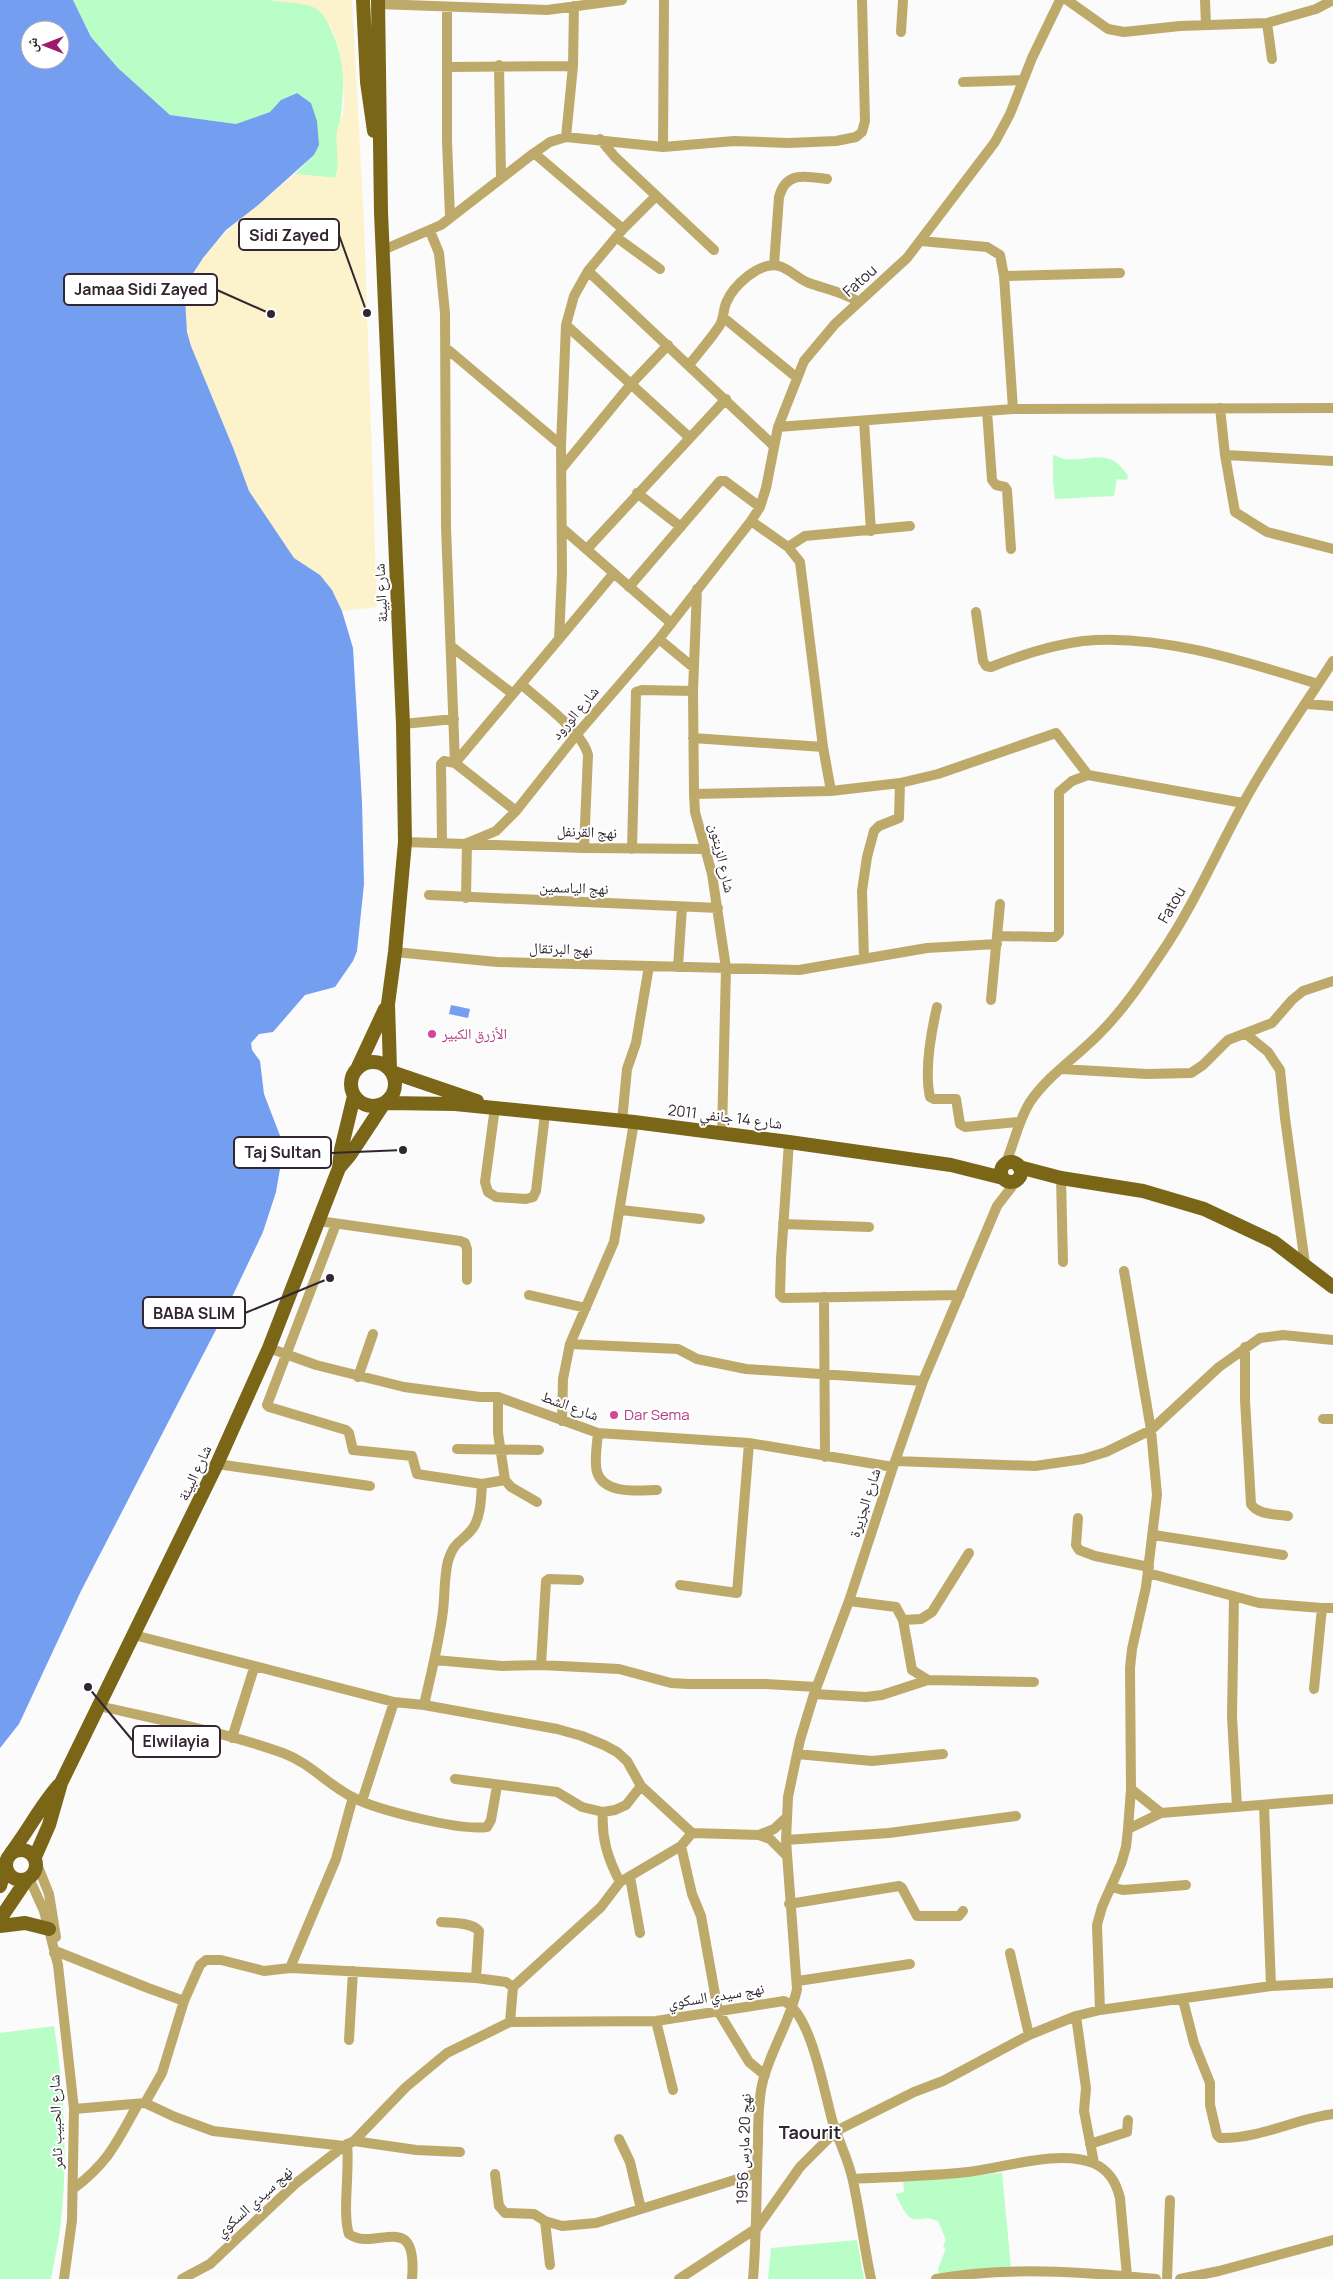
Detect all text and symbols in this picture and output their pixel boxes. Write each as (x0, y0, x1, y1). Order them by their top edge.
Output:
north arrow (20, 20, 70, 70)
text: ش (22, 37, 41, 52)
callout: Sidi Zayed (239, 219, 339, 250)
text: Sidi Zayed (249, 224, 329, 246)
street label: Fatou (838, 260, 881, 302)
callout: Jamaa Sidi Zayed (64, 274, 217, 305)
text: Jamaa Sidi Zayed (74, 278, 208, 300)
street label: شارع البيئة (368, 563, 393, 623)
street label: شارع الورود (546, 681, 603, 744)
street label: نهج القرنفل (557, 820, 617, 843)
street label: شارع الزيتون (704, 821, 741, 895)
street label: نهج الياسمين (539, 876, 609, 899)
street label: Fatou (1153, 883, 1190, 927)
street label: نهج البرتقال (529, 937, 593, 960)
place label: الأزرق الكبير (441, 1023, 507, 1044)
marker: الأزرق الكبير (426, 1028, 438, 1040)
street label: شارع 14 جانفي 2011 (666, 1099, 784, 1136)
callout: Taj Sultan (234, 1137, 331, 1168)
text: Taj Sultan (245, 1141, 321, 1163)
callout: BABA SLIM (143, 1297, 245, 1328)
text: BABA SLIM (153, 1302, 235, 1324)
street label: شارع الشط (538, 1385, 602, 1426)
place label: Dar Sema (624, 1404, 690, 1425)
marker: Dar Sema (608, 1409, 620, 1421)
street label: شارع البيئة (173, 1441, 217, 1504)
street label: شارع الجزيرة (843, 1465, 886, 1540)
callout: Elwilayia (133, 1726, 220, 1757)
text: Elwilayia (142, 1730, 210, 1752)
street label: نهج سيدي السكوي (666, 1978, 766, 2015)
street label: شارع الحبيب ثامر (43, 2074, 68, 2171)
street label: نهج 20 مارس 1956 (731, 2093, 756, 2205)
district label: Taourit (779, 2120, 841, 2144)
street label: نهج سيدي السكوي (210, 2161, 298, 2243)

